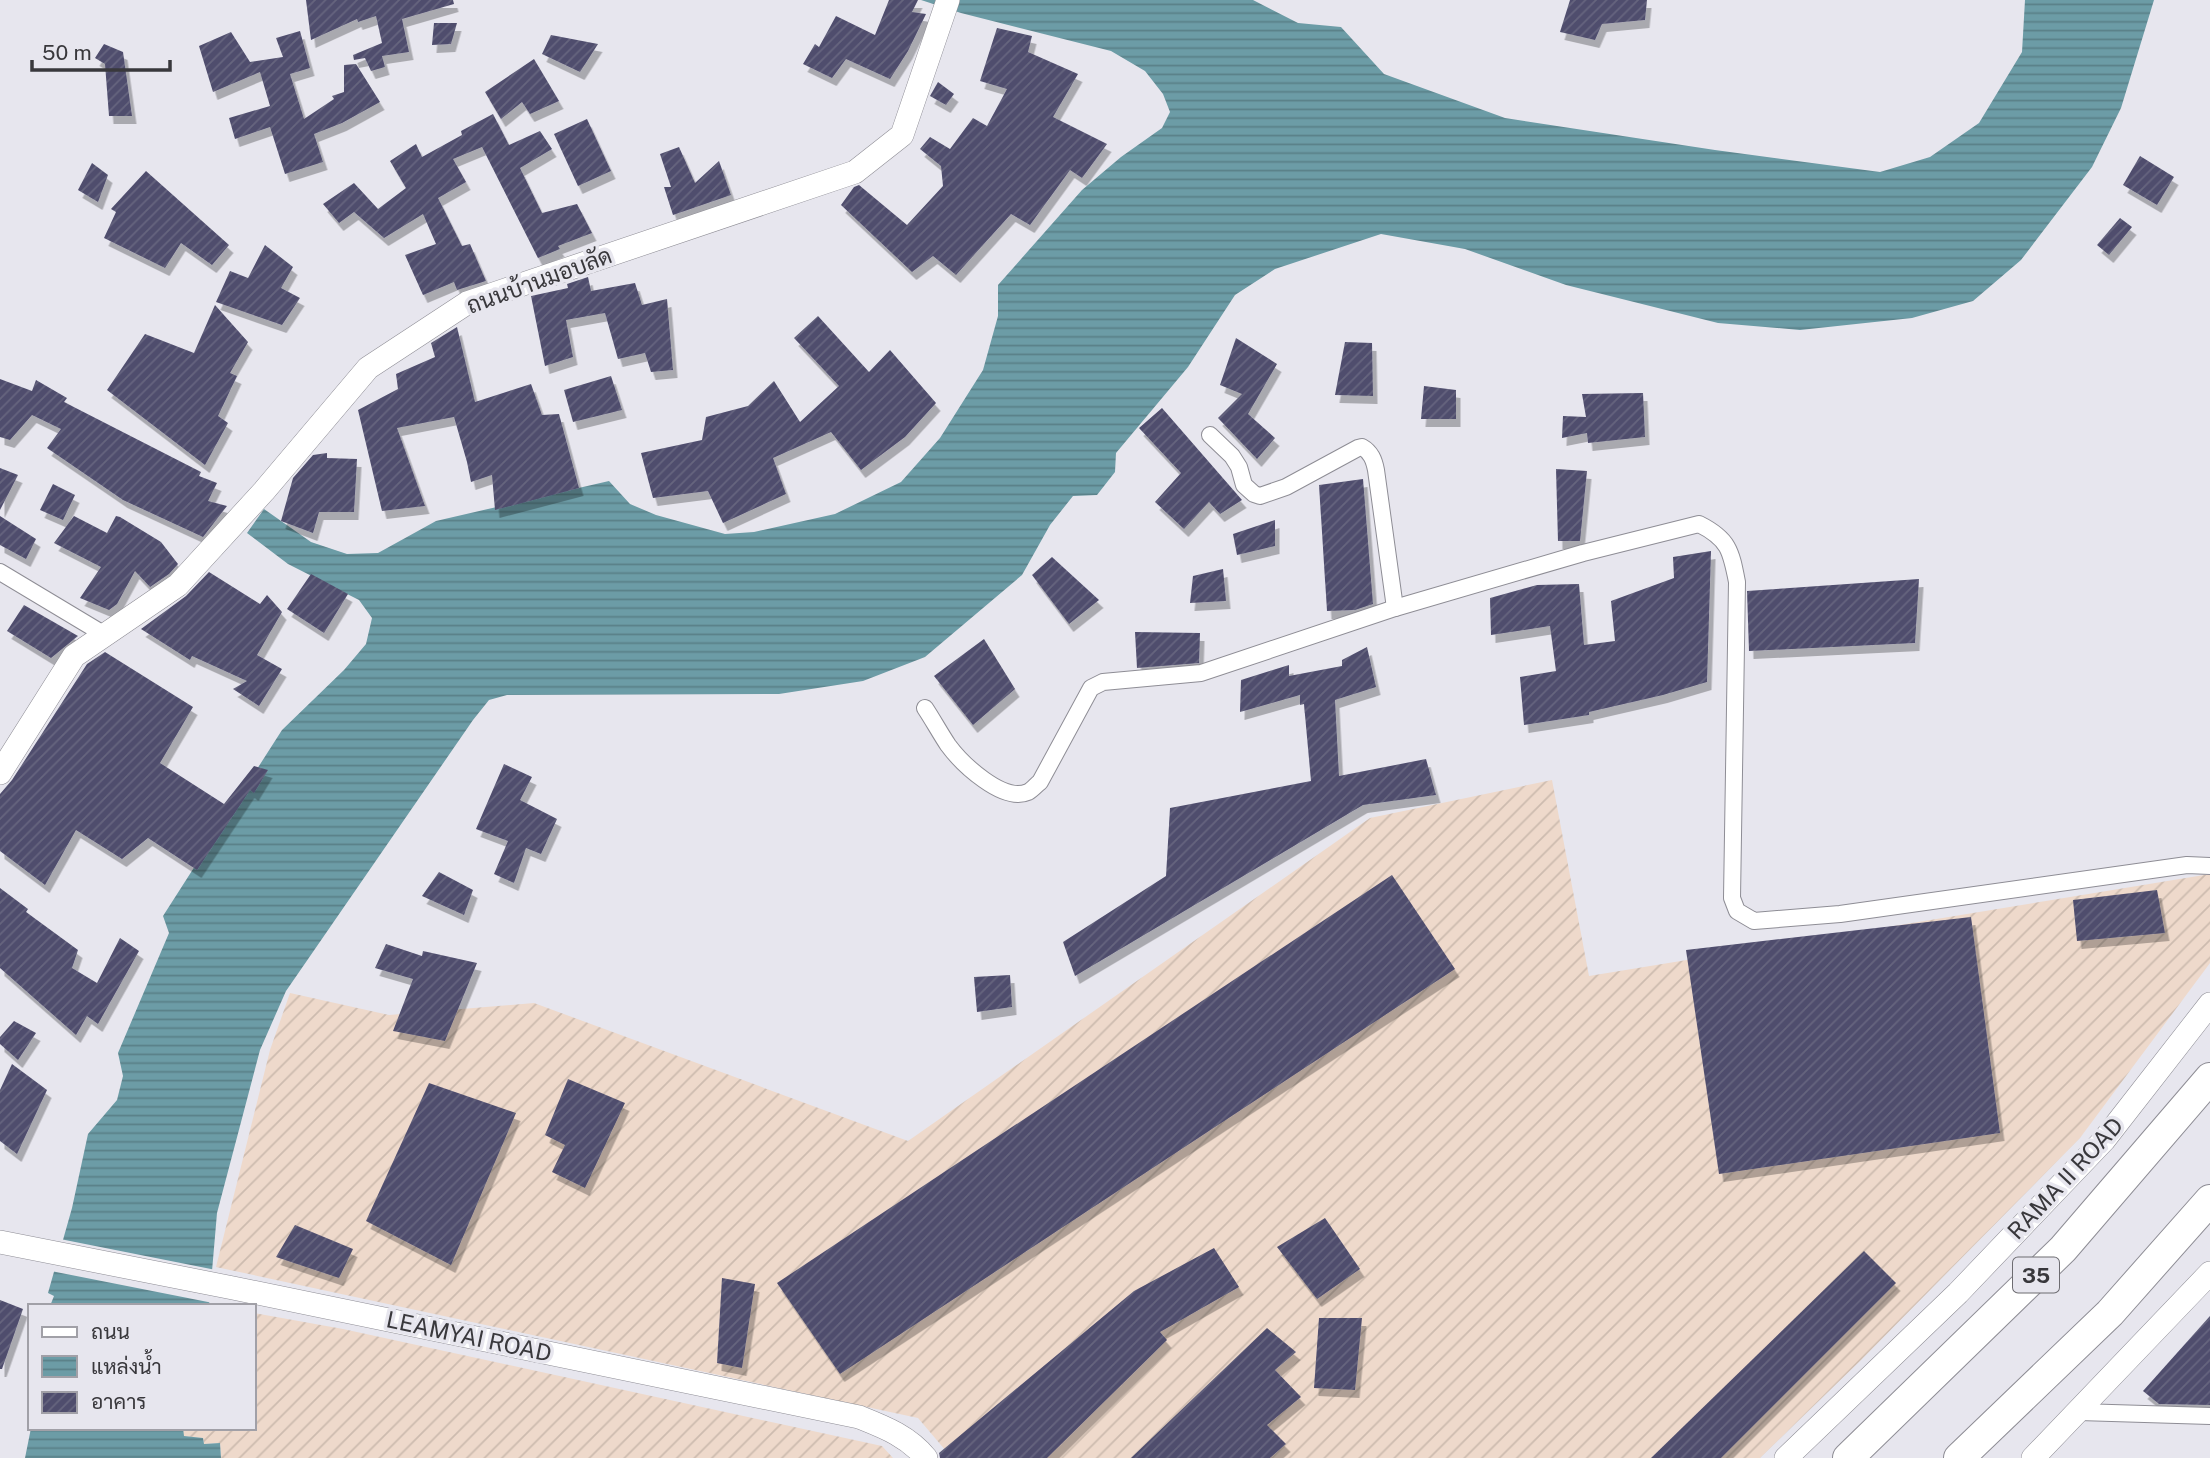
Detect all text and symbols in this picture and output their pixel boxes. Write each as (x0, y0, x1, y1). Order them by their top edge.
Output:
scale bar (32, 28, 170, 72)
text: 50 m (42, 40, 92, 65)
street label: ถนนบ้านมอบลัด (462, 240, 615, 319)
street label: RAMA II ROAD (2002, 1112, 2128, 1244)
road number: 35 (2013, 1258, 2059, 1292)
legend (28, 1304, 256, 1430)
street label: LEAMYAI ROAD (384, 1305, 554, 1367)
text: ถนน (91, 1319, 130, 1344)
text: แหล่งน้ำ (91, 1349, 162, 1379)
text: อาคาร (91, 1389, 147, 1414)

